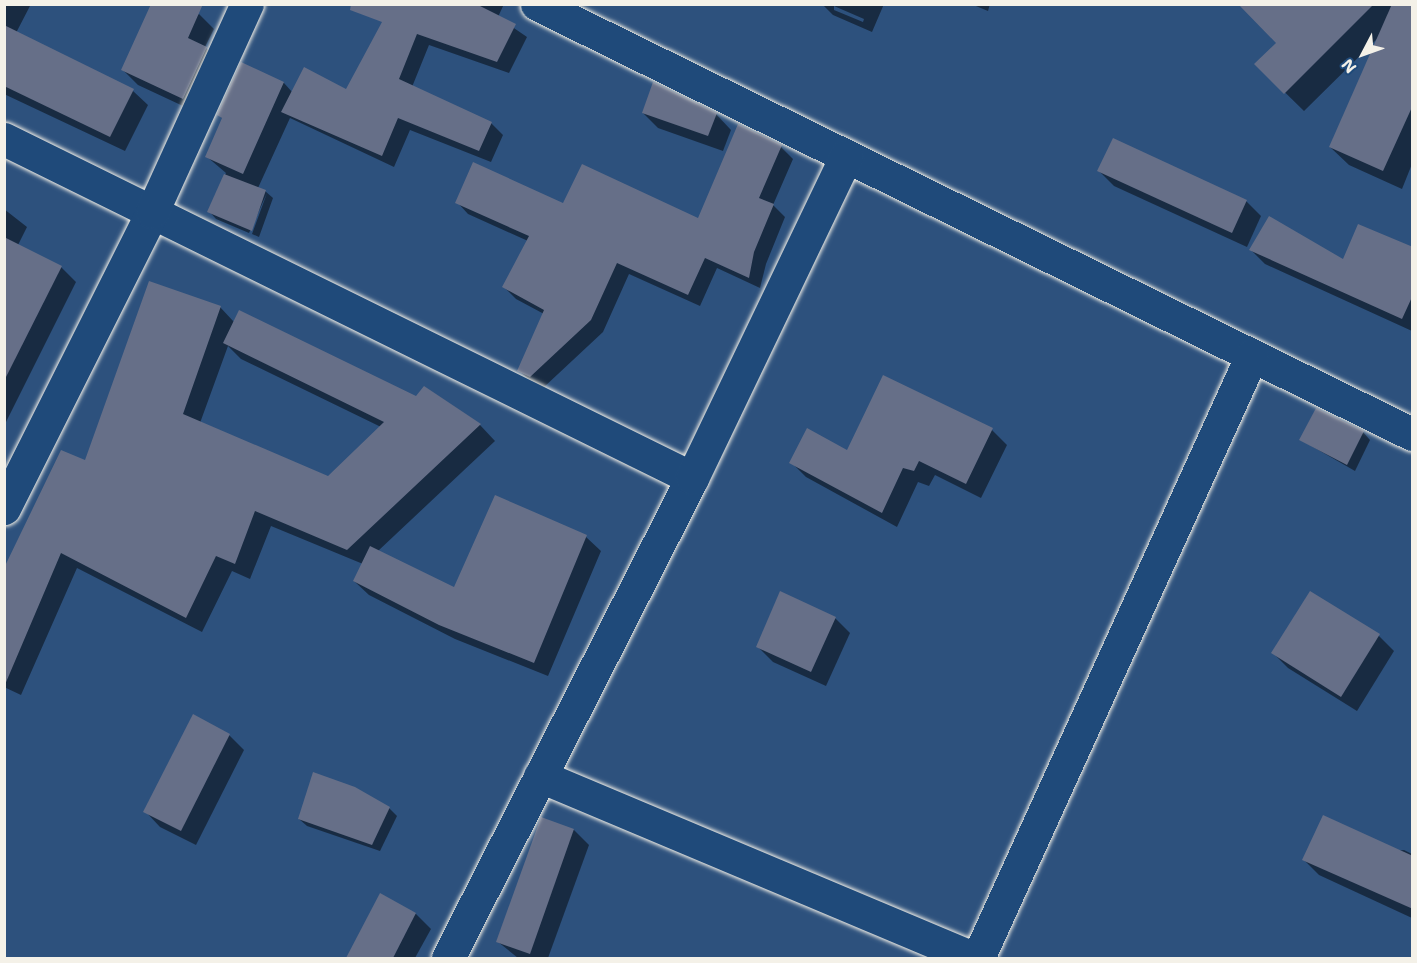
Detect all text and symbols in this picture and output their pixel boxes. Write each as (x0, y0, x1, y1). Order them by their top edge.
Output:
north arrow (1333, 24, 1393, 84)
text: N (1337, 54, 1361, 78)

